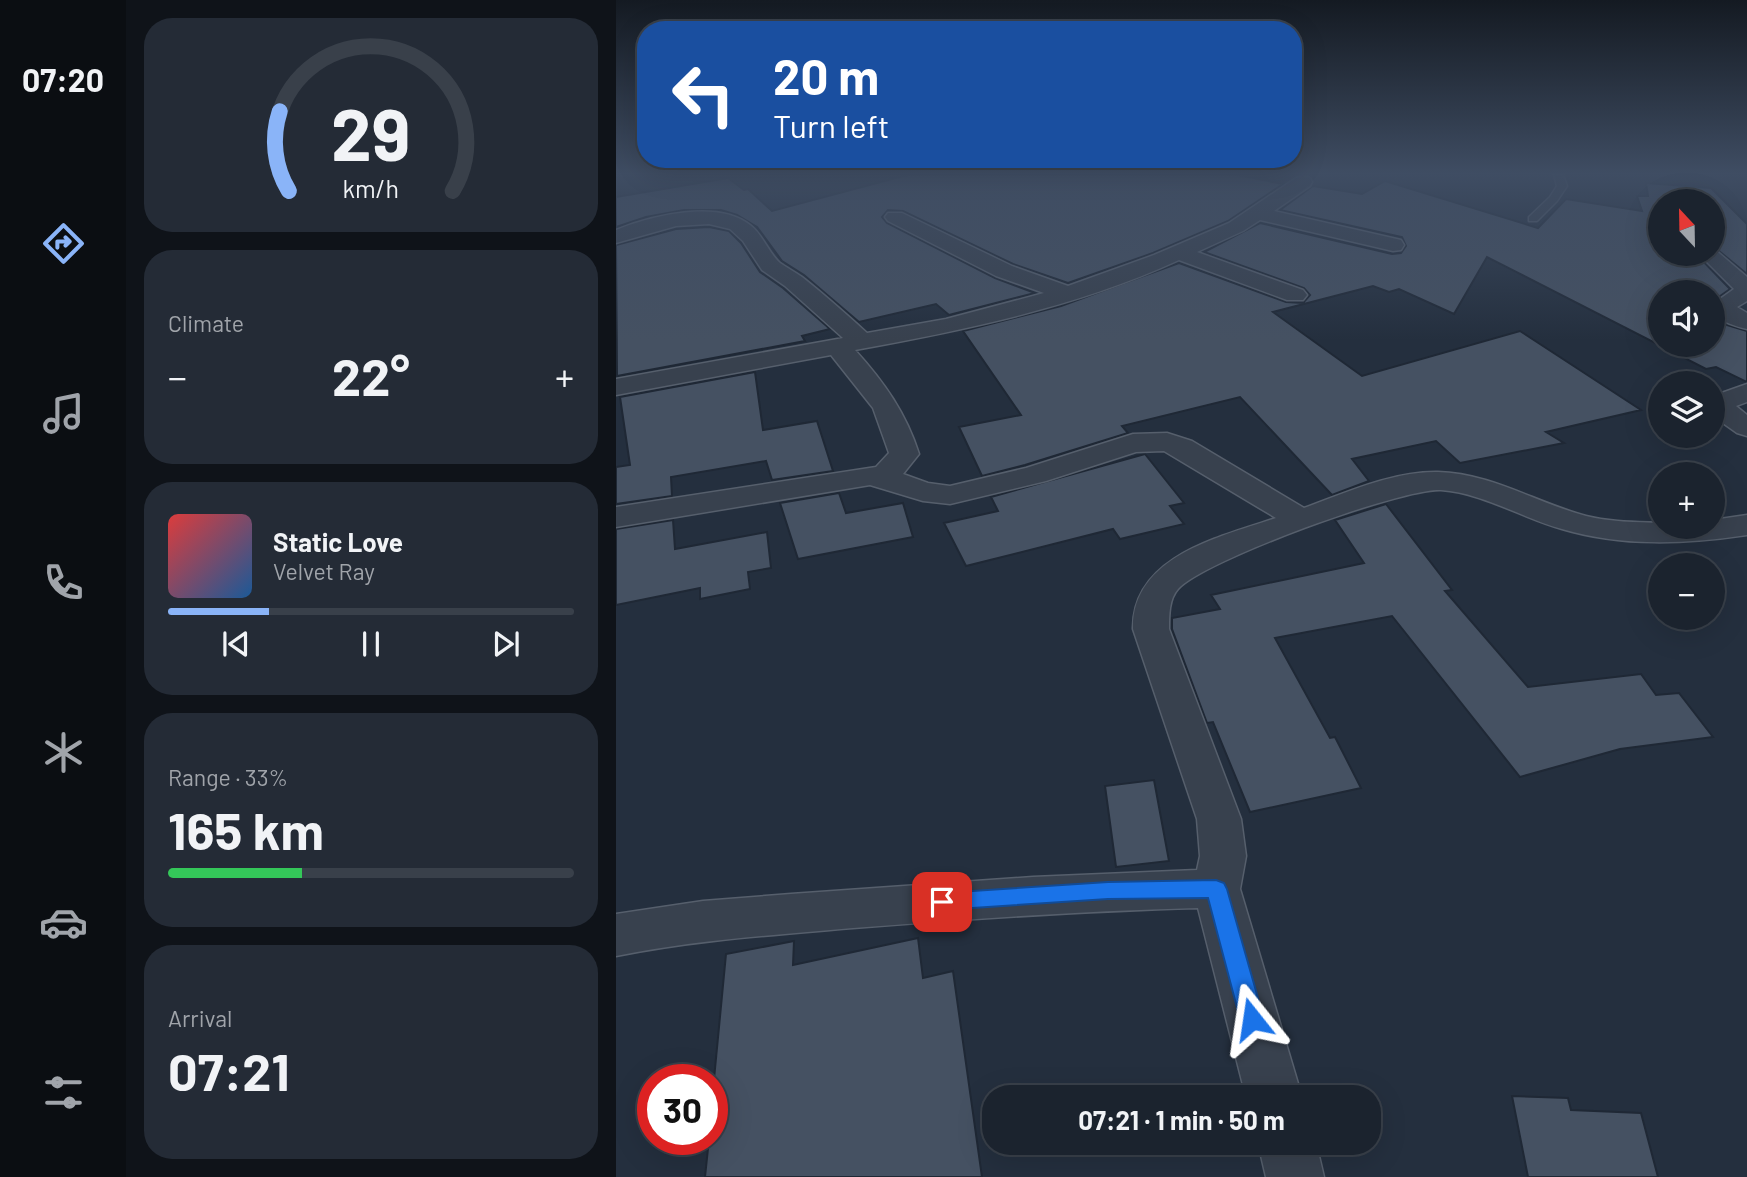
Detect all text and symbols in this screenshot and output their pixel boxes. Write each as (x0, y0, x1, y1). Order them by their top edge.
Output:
text: 20 m (773, 46, 879, 105)
icon: left (658, 49, 749, 140)
text: 07:20 (22, 60, 104, 98)
text: 29 (331, 88, 411, 176)
text: Turn left (773, 106, 890, 144)
text: km/h (343, 173, 399, 203)
north arrow (1648, 189, 1726, 266)
map controls (1648, 189, 1725, 630)
icon: directions (39, 219, 88, 268)
button: sound (1648, 280, 1725, 357)
text: Climate (168, 309, 244, 337)
text: 22° (332, 344, 410, 406)
text: − (168, 353, 187, 399)
text: + (555, 353, 574, 399)
button: layers (1648, 371, 1725, 448)
icon: music (39, 389, 88, 438)
button: + (1648, 462, 1725, 539)
text: Static Love (273, 526, 403, 557)
button: − (1648, 553, 1725, 630)
text: Velvet Ray (273, 557, 375, 585)
icon: phone (39, 558, 88, 607)
icon: previous (217, 625, 255, 663)
icon: pause (352, 625, 390, 663)
icon: next (487, 625, 525, 663)
icon: climate (39, 728, 88, 777)
text: Range · 33% (168, 763, 288, 791)
text: 165 km (168, 798, 324, 860)
pin (912, 872, 972, 932)
icon: arrive (923, 883, 961, 921)
icon: car (39, 898, 88, 947)
position arrow (1215, 982, 1289, 1056)
text: Arrival (168, 1004, 232, 1032)
text: 07:21 (168, 1039, 290, 1101)
speed limit sign: 30 (637, 1064, 728, 1155)
icon: filters (39, 1068, 88, 1117)
text: 07:21 · 1 min · 50 m (1078, 1104, 1285, 1135)

